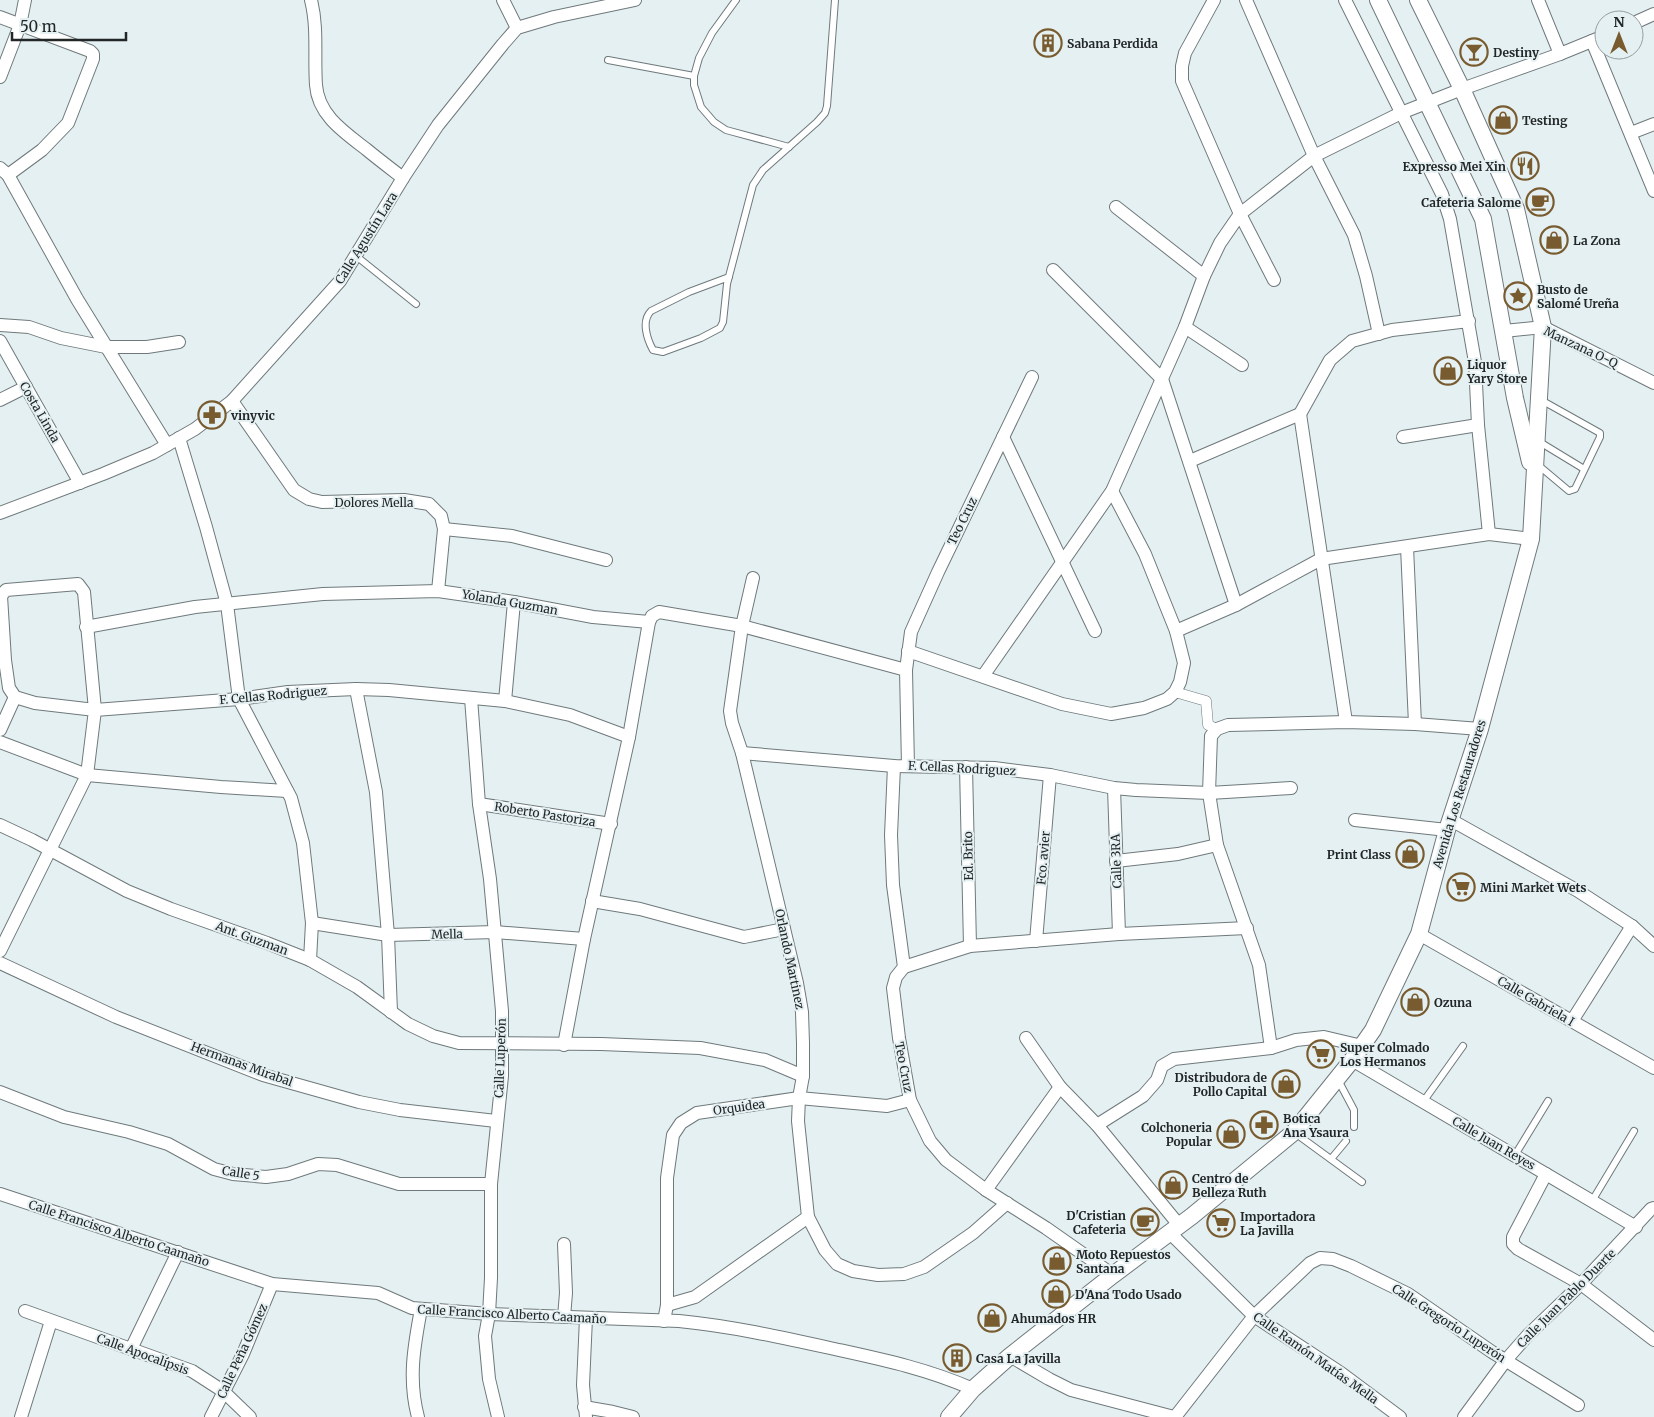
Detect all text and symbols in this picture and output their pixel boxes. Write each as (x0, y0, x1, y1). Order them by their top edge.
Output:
scale bar (12, 10, 126, 42)
north arrow (1594, 10, 1644, 60)
text: N (1613, 13, 1625, 31)
text: 50 m (20, 17, 57, 36)
building icon: Sabana Perdida (1033, 28, 1063, 58)
place label: Sabana Perdida (1067, 36, 1158, 51)
bar icon: Destiny (1459, 37, 1489, 67)
place label: Destiny (1493, 45, 1540, 60)
shop icon: Testing (1488, 105, 1518, 135)
place label: Testing (1522, 113, 1568, 128)
restaurant icon: Expresso Mei Xin (1510, 151, 1540, 181)
place label: Expresso Mei Xin (1402, 159, 1506, 174)
cafe icon: Cafeteria Salome (1525, 187, 1555, 217)
street label: Calle Agustín Lara (332, 189, 401, 287)
place label: Cafeteria Salome (1421, 195, 1522, 210)
shop icon: La Zona (1539, 225, 1569, 255)
place label: La Zona (1573, 233, 1621, 248)
place icon: Busto de Salomé Ureña (1503, 281, 1533, 311)
place label: Busto de Salomé Ureña (1537, 282, 1619, 311)
street label: Manzana O-Q (1541, 323, 1622, 371)
shop icon: Liquor Yary Store (1433, 356, 1463, 386)
place label: Liquor Yary Store (1466, 357, 1528, 386)
street label: Costa Linda (17, 379, 64, 446)
pharmacy icon: vinyvic (197, 400, 227, 430)
place label: vinyvic (230, 408, 275, 423)
street label: Teo Cruz (944, 494, 980, 547)
street label: Dolores Mella (335, 495, 414, 510)
street label: Yolanda Guzman (460, 586, 559, 618)
street label: F. Cellas Rodriguez (219, 683, 328, 707)
street label: Avenida Los Restauradores (1429, 718, 1489, 871)
street label: F. Cellas Rodriguez (908, 758, 1017, 778)
street label: Roberto Pastoriza (493, 799, 597, 830)
street label: Fco. avier (1033, 830, 1053, 886)
street label: Ed. Brito (960, 831, 976, 881)
street label: Calle 3RA (1108, 833, 1124, 889)
shop icon: Print Class (1395, 839, 1425, 869)
place label: Print Class (1327, 847, 1391, 862)
supermarket icon: Mini Market Wets (1446, 872, 1476, 902)
place label: Mini Market Wets (1480, 880, 1586, 895)
street label: Orlando Martinez (772, 907, 808, 1011)
street label: Ant. Guzman (213, 918, 290, 958)
street label: Mella (431, 926, 464, 942)
street label: Calle Gabriela I (1495, 973, 1577, 1029)
shop icon: Ozuna (1400, 987, 1430, 1017)
place label: Ozuna (1434, 995, 1472, 1010)
street label: Calle Luperón (491, 1018, 509, 1098)
street label: Hermanas Mirabal (189, 1039, 295, 1090)
supermarket icon: Super Colmado Los Hermanos (1306, 1039, 1336, 1069)
street label: Teo Cruz (892, 1040, 916, 1094)
place label: Super Colmado Los Hermanos (1340, 1040, 1429, 1069)
shop icon: Distribudora de Pollo Capital (1271, 1069, 1301, 1099)
place label: Distribudora de Pollo Capital (1175, 1070, 1268, 1099)
street label: Orquidea (712, 1096, 766, 1118)
pharmacy icon: Botica Ana Ysaura (1249, 1110, 1279, 1140)
place label: Botica Ana Ysaura (1282, 1111, 1349, 1140)
street label: Calle Juan Reyes (1450, 1113, 1538, 1173)
shop icon: Colchoneria Popular (1216, 1119, 1246, 1149)
place label: Colchoneria Popular (1141, 1120, 1212, 1149)
street label: Calle 5 (221, 1163, 261, 1183)
shop icon: Centro de Belleza Ruth (1158, 1170, 1188, 1200)
place label: Centro de Belleza Ruth (1192, 1171, 1267, 1200)
street label: Calle Francisco Alberto Caamaño (27, 1197, 211, 1269)
cafe icon: D'Cristian Cafeteria (1130, 1207, 1160, 1237)
place label: D'Cristian Cafeteria (1066, 1208, 1126, 1237)
supermarket icon: Importadora La Javilla (1206, 1208, 1236, 1238)
place label: Importadora La Javilla (1240, 1209, 1316, 1238)
street label: Calle Juan Pablo Duarte (1513, 1245, 1619, 1351)
shop icon: Moto Repuestos Santana (1042, 1246, 1072, 1276)
place label: Moto Repuestos Santana (1076, 1247, 1171, 1276)
shop icon: D'Ana Todo Usado (1041, 1279, 1071, 1309)
street label: Calle Gregorio Luperón (1389, 1281, 1509, 1365)
place label: D'Ana Todo Usado (1075, 1287, 1182, 1302)
street label: Calle Peña Gómez (214, 1301, 271, 1401)
street label: Calle Francisco Alberto Caamaño (417, 1302, 607, 1326)
shop icon: Ahumados HR (977, 1303, 1007, 1333)
street label: Calle Ramón Matías Mella (1250, 1309, 1382, 1407)
place label: Ahumados HR (1010, 1311, 1096, 1326)
street label: Calle Apocalípsis (95, 1330, 191, 1378)
building icon: Casa La Javilla (942, 1343, 972, 1373)
place label: Casa La Javilla (976, 1351, 1061, 1366)

